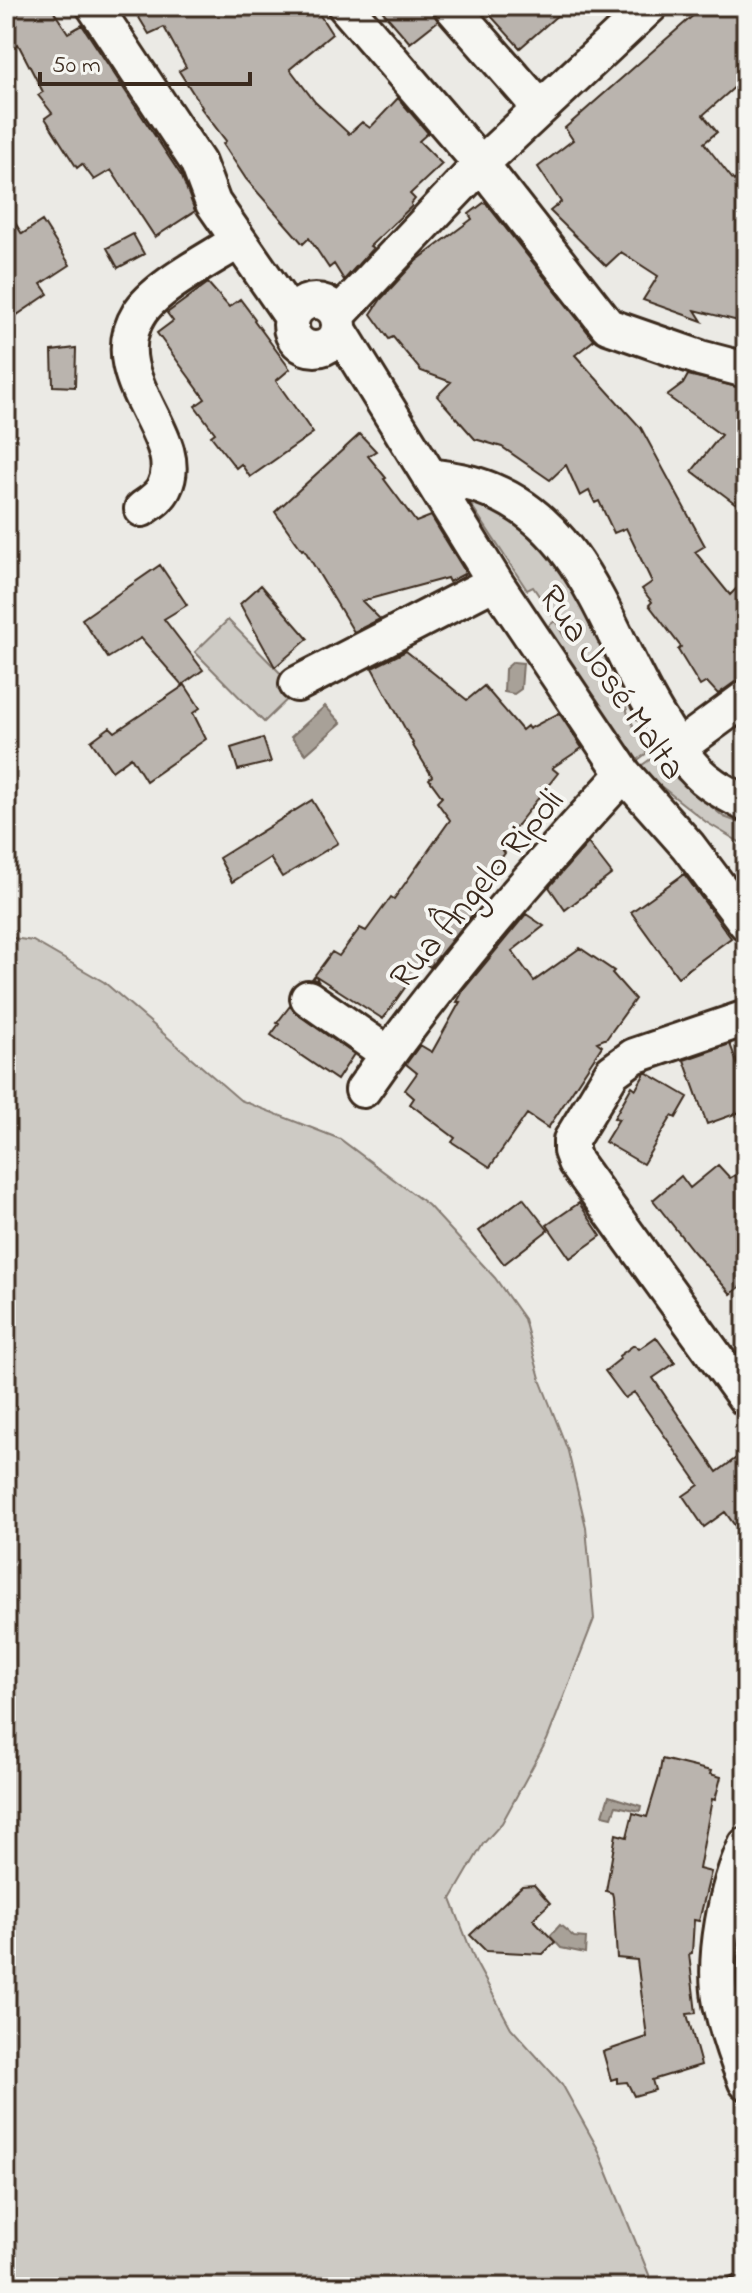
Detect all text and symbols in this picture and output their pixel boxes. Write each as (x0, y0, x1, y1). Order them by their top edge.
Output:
scale bar (40, 36, 250, 86)
text: 50 m (52, 49, 101, 84)
street label: Rua José Malta (523, 575, 697, 792)
street label: Rua Ângelo Ripoli (377, 776, 579, 1002)

